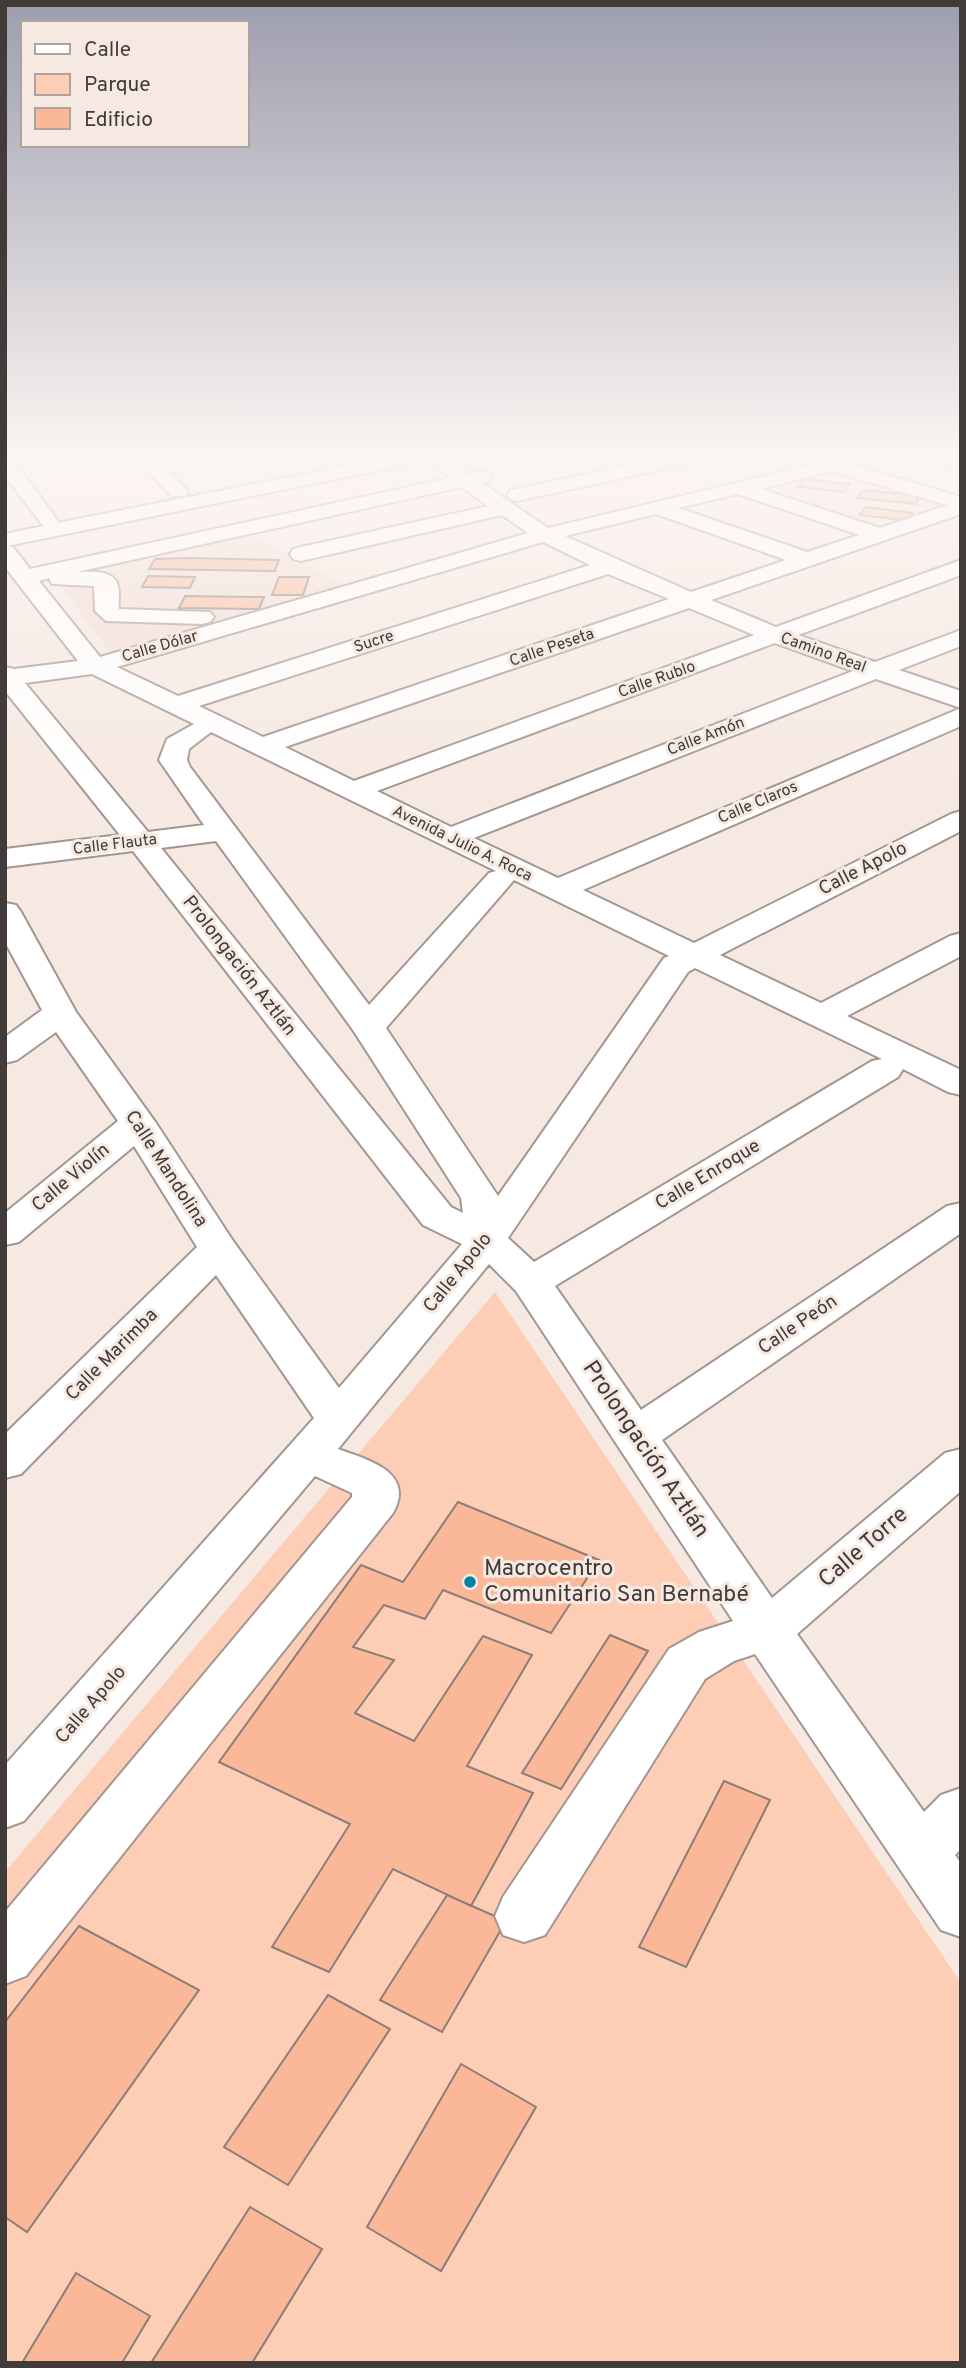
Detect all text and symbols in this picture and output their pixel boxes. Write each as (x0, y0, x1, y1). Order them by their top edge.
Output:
legend (21, 21, 248, 147)
text: Calle (84, 37, 131, 64)
text: Parque (84, 72, 151, 99)
text: Edificio (84, 107, 153, 134)
street label: Calle Peseta (507, 624, 597, 672)
street label: Sucre (351, 626, 397, 658)
street label: Calle Dólar (120, 627, 200, 667)
street label: Camino Real (777, 628, 869, 678)
street label: Calle Rublo (616, 657, 699, 703)
street label: Calle Amón (664, 713, 748, 761)
street label: Calle Claros (715, 777, 801, 829)
street label: Avenida Julio A. Roca (389, 801, 535, 887)
street label: Calle Flauta (72, 830, 158, 860)
street label: Calle Apolo (815, 836, 911, 902)
street label: Prolongación Aztlán (177, 891, 301, 1041)
street label: Calle Mandolina (119, 1106, 213, 1232)
street label: Calle Enroque (651, 1134, 765, 1216)
street label: Calle Violín (27, 1138, 115, 1218)
street label: Calle Apolo (418, 1228, 498, 1318)
street label: Calle Peón (754, 1290, 842, 1360)
street label: Calle Marimba (61, 1304, 163, 1406)
street label: Prolongación Aztlán (575, 1356, 715, 1544)
street label: Calle Torre (813, 1501, 915, 1595)
place label: Macrocentro Comunitario San Bernabé (484, 1555, 749, 1610)
marker: Macrocentro Comunitario San Bernabé (462, 1574, 478, 1590)
street label: Calle Apolo (50, 1661, 132, 1749)

